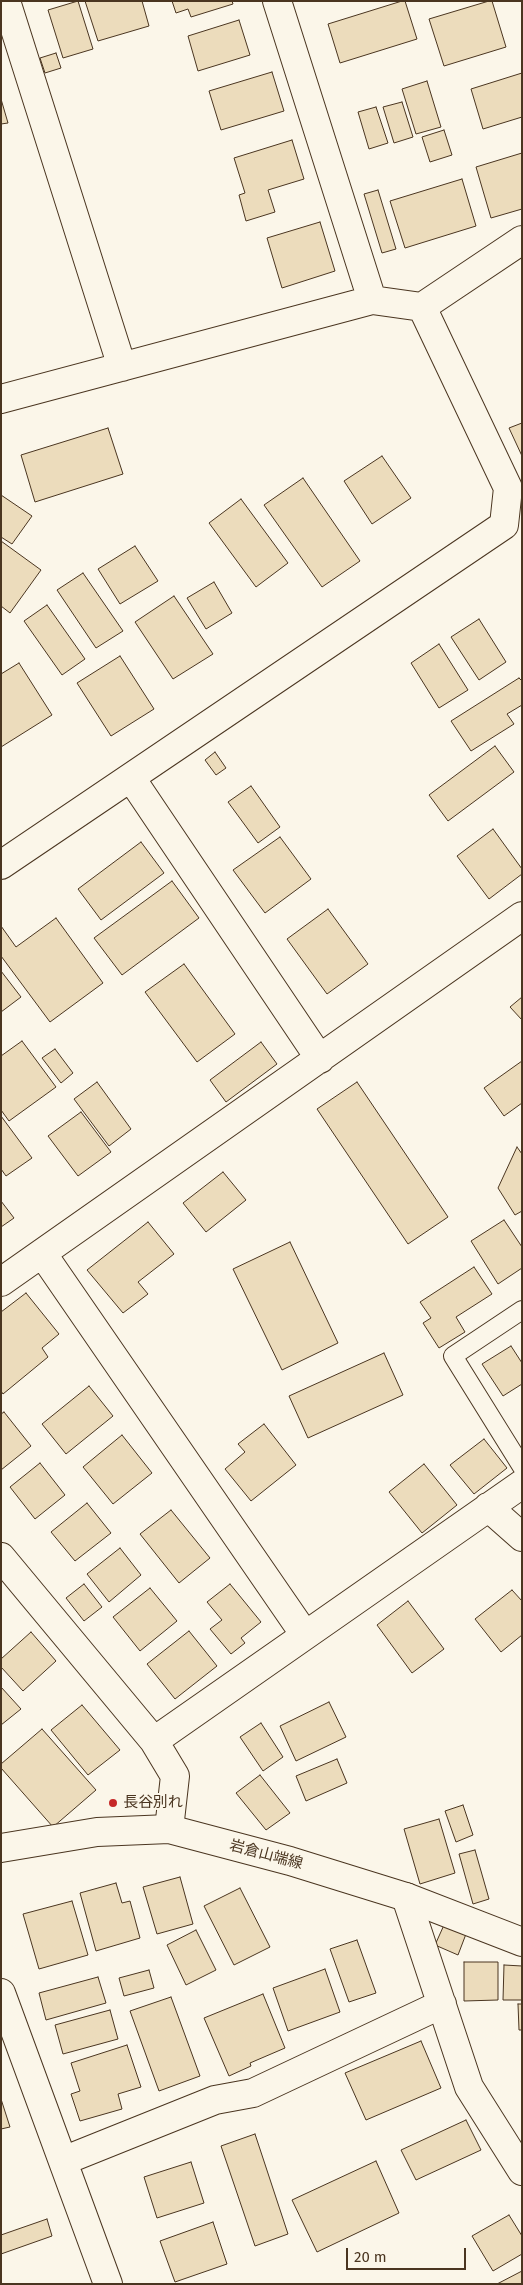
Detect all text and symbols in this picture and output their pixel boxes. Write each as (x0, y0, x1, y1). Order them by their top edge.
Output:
place label: 長谷別れ (123, 1794, 183, 1812)
marker: 長谷別れ (107, 1797, 119, 1809)
street label: 岩倉山端線 (227, 1837, 305, 1873)
scale bar (348, 2238, 468, 2270)
text: 20 m (354, 2248, 387, 2266)

